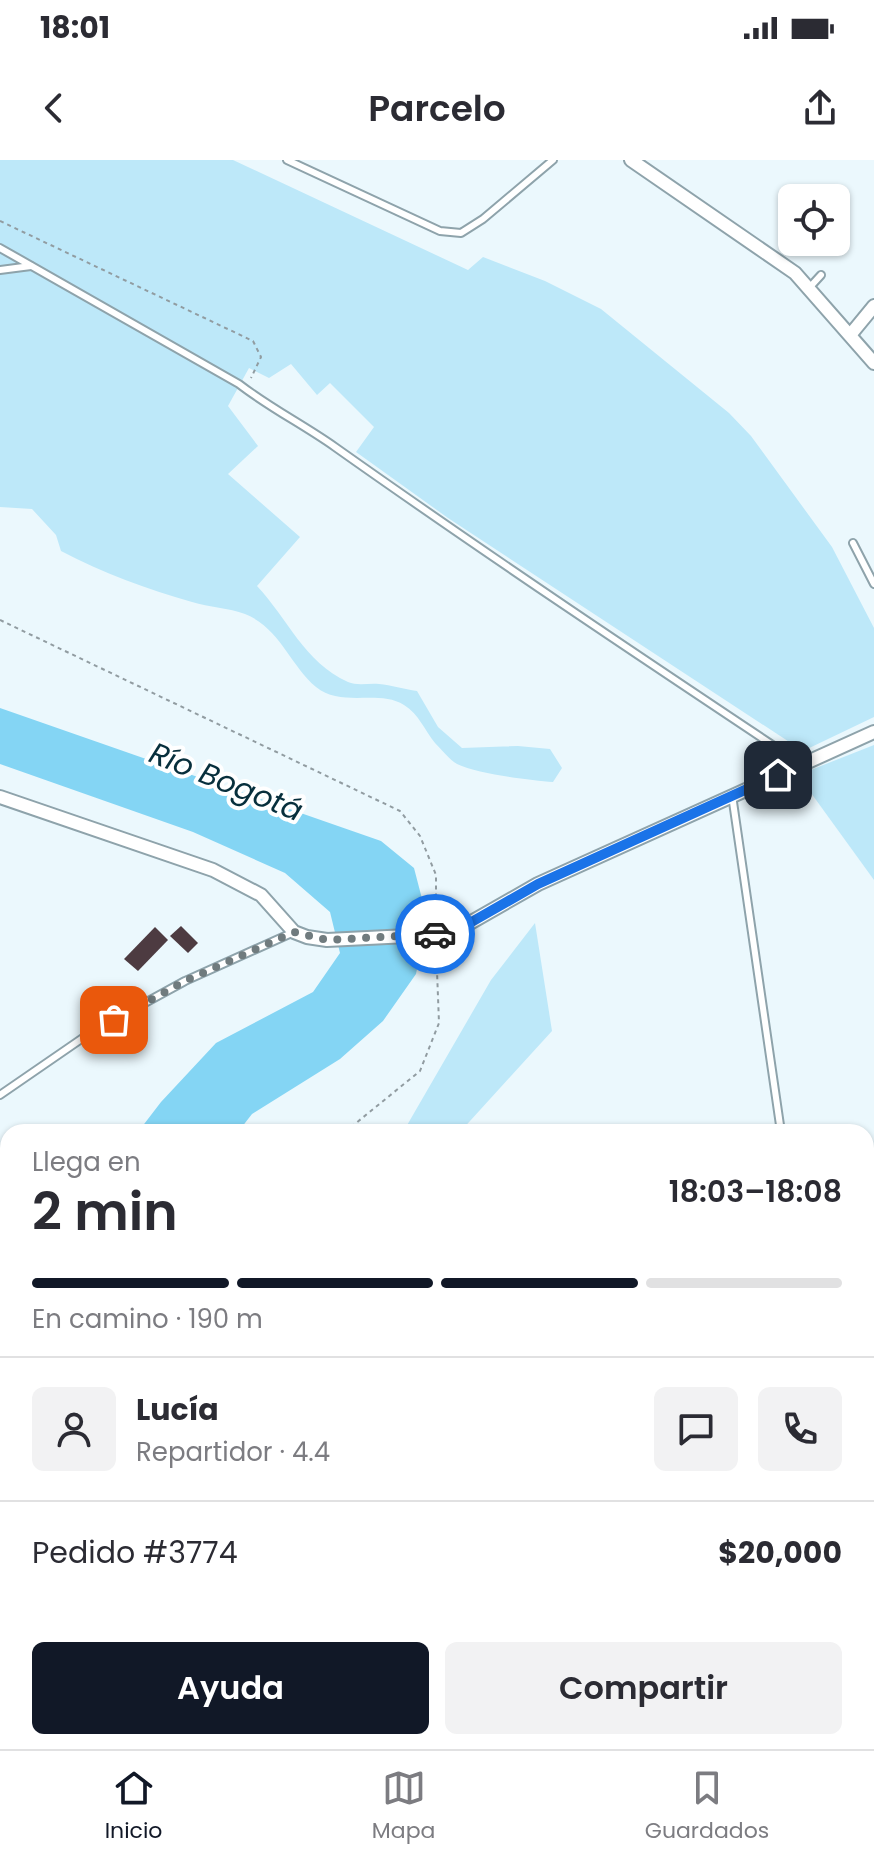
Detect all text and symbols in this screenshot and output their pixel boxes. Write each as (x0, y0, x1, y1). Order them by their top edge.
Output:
text: 18:01 (40, 6, 110, 49)
text: Parcelo (368, 83, 506, 134)
icon: back (32, 86, 76, 130)
icon: share (798, 86, 842, 130)
map controls (778, 184, 850, 256)
button: locate (778, 184, 850, 256)
water label: Río Bogotá (143, 731, 309, 832)
pin (744, 741, 812, 809)
icon: home (756, 753, 800, 797)
courier (395, 894, 475, 974)
icon: car (413, 912, 457, 956)
pin (80, 986, 148, 1054)
icon: bag (92, 998, 136, 1042)
text: Llega en (32, 1144, 141, 1180)
text: 18:03–18:08 (669, 1170, 842, 1213)
text: 2 min (32, 1175, 178, 1248)
text: En camino · 190 m (32, 1301, 263, 1337)
button: person (32, 1387, 116, 1471)
button: chat (654, 1387, 738, 1471)
button: phone (758, 1387, 842, 1471)
text: Lucía (136, 1388, 219, 1431)
text: Repartidor · 4.4 (136, 1434, 330, 1470)
text: Pedido #3774 (32, 1531, 238, 1574)
text: $20,000 (718, 1531, 842, 1574)
button: Ayuda (32, 1642, 429, 1734)
button: Compartir (445, 1642, 842, 1734)
tab: Inicio (105, 1766, 162, 1847)
tab: Mapa (372, 1766, 435, 1847)
tab: Guardados (645, 1766, 769, 1847)

